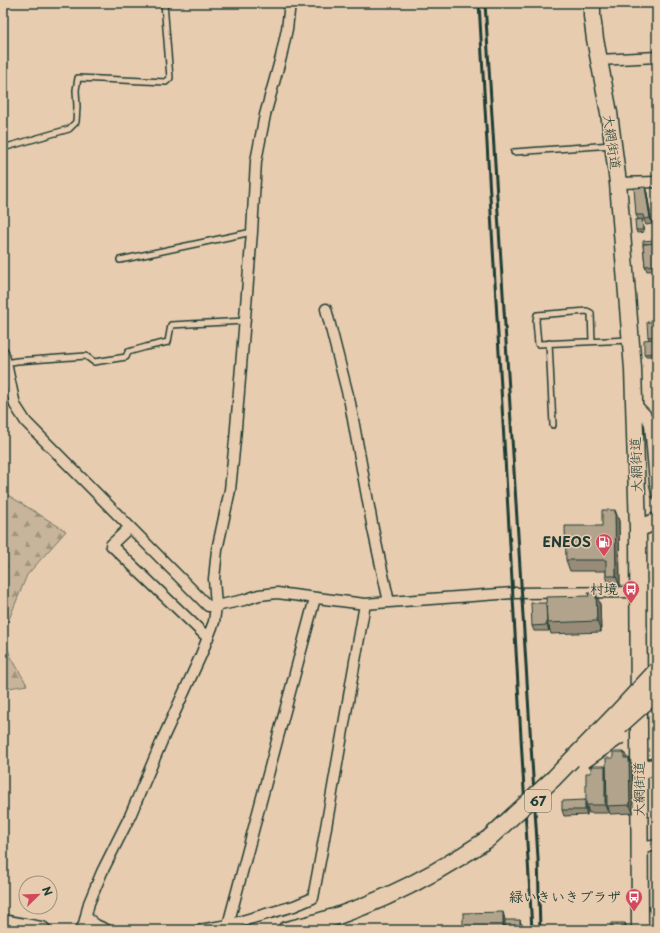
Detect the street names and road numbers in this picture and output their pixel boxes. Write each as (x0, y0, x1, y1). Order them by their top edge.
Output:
street label: 大網街道 (598, 113, 627, 171)
street label: 大網街道 (624, 437, 647, 493)
street label: 大網街道 (628, 761, 649, 817)
road number: 67 (525, 790, 551, 812)

